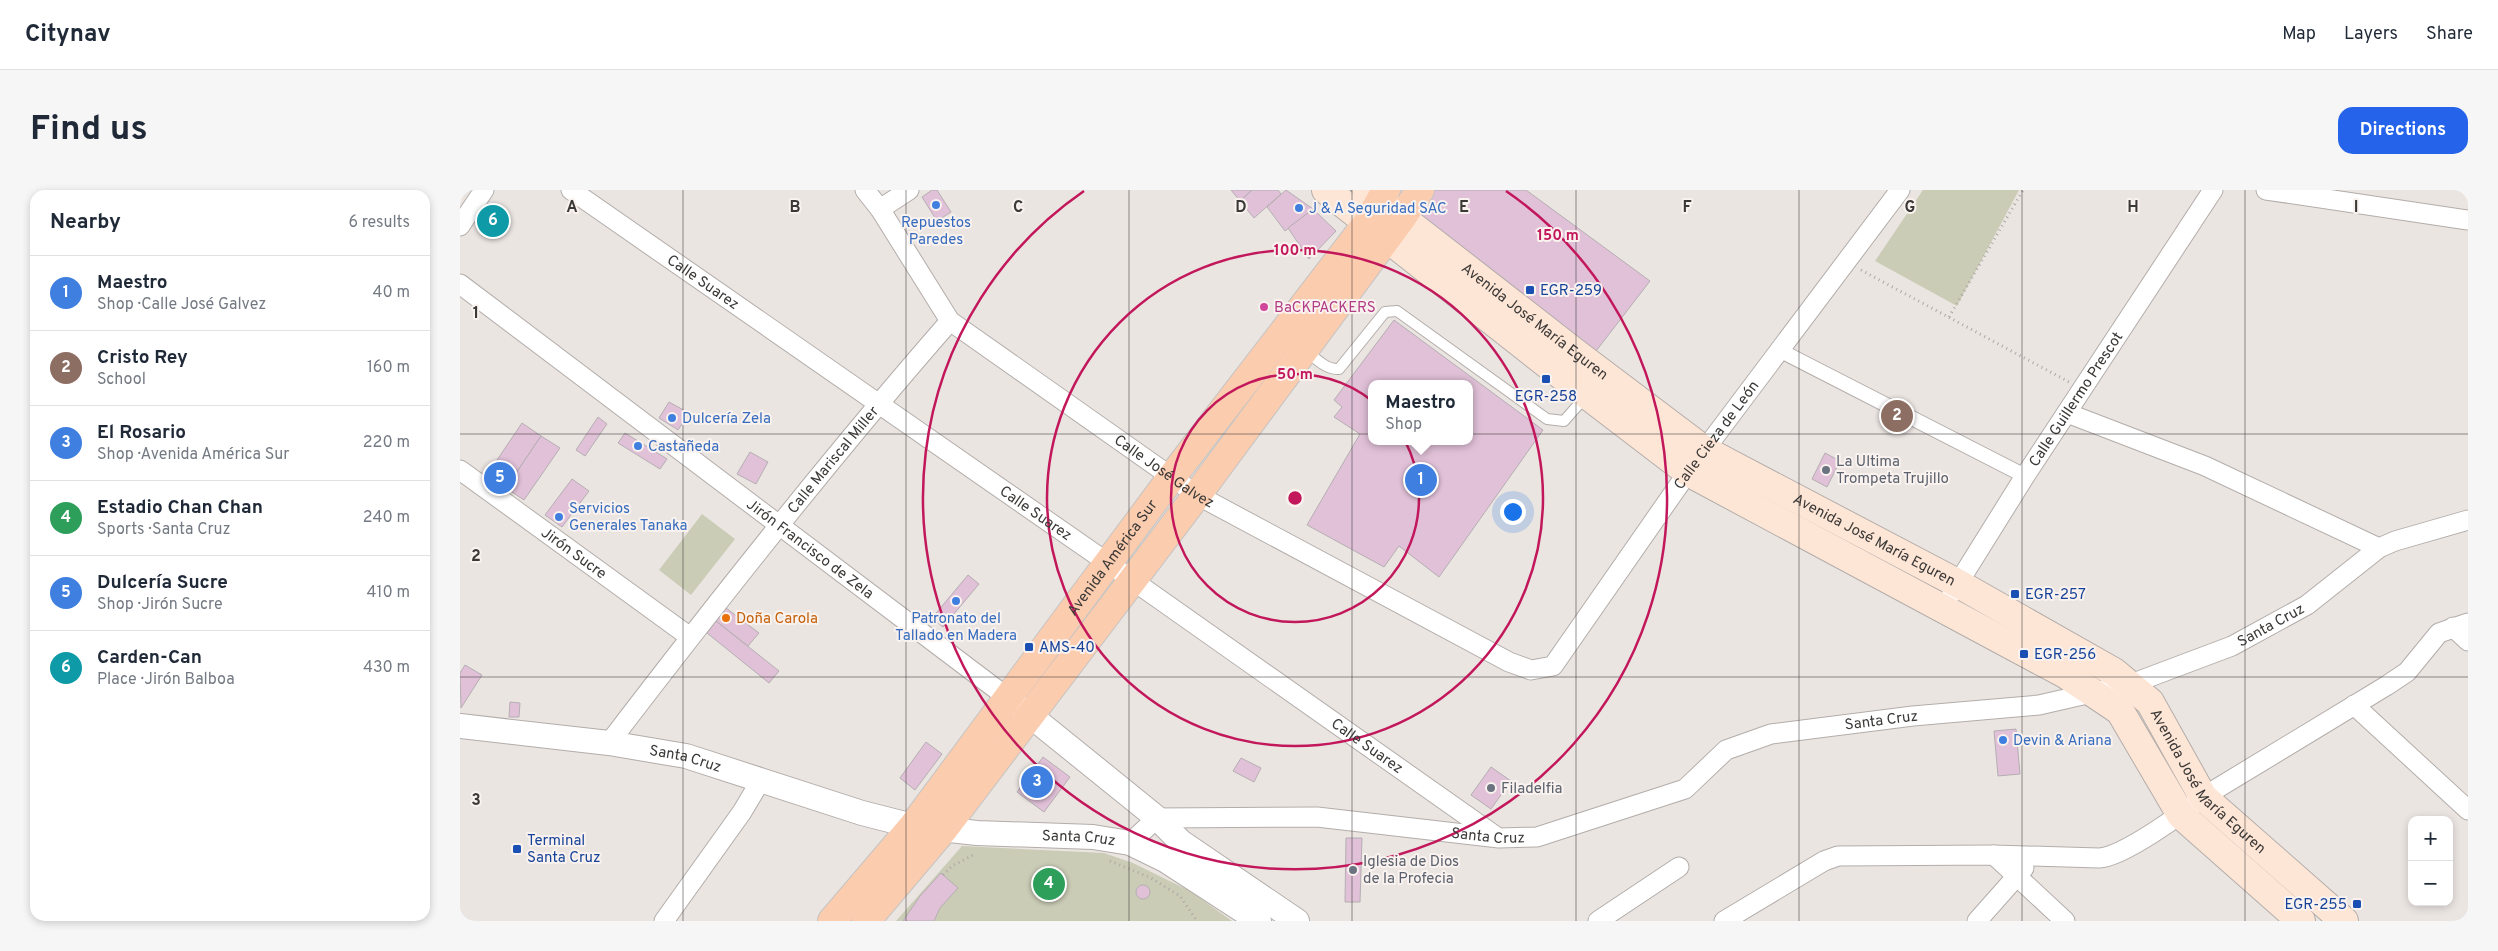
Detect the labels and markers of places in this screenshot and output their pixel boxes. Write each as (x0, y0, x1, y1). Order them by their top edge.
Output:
marker: Repuestos Paredes (930, 199, 942, 211)
place label: J & A Seguridad SAC (1309, 200, 1447, 219)
pin: 6 (477, 202, 509, 240)
marker: J & A Seguridad SAC (1293, 202, 1305, 214)
place label: Repuestos Paredes (901, 214, 971, 250)
place label: EGR-259 (1540, 282, 1602, 301)
marker: EGR-259 (1524, 284, 1536, 296)
place label: BaCKPACKERS (1274, 299, 1376, 318)
marker: BaCKPACKERS (1258, 301, 1270, 313)
marker: EGR-258 (1540, 373, 1552, 385)
place label: EGR-258 (1515, 388, 1577, 407)
pin: 2 (1881, 397, 1913, 435)
place label: Dulcería Zela (682, 410, 771, 429)
marker: Dulcería Zela (666, 412, 678, 424)
place label: Castañeda (648, 438, 719, 457)
marker: Castañeda (632, 440, 644, 452)
place label: La Ultima Trompeta Trujillo (1836, 453, 1949, 489)
pin: 5 (484, 459, 516, 497)
pin: 1 (1405, 461, 1437, 499)
marker: La Ultima Trompeta Trujillo (1820, 464, 1832, 476)
centre of rings (1286, 489, 1304, 507)
place label: Servicios Generales Tanaka (569, 500, 687, 536)
marker: Servicios Generales Tanaka (553, 511, 565, 523)
place label: EGR-257 (2025, 586, 2086, 605)
marker: EGR-257 (2009, 588, 2021, 600)
marker: Patronato del Tallado en Madera (950, 595, 962, 607)
place label: Doña Carola (736, 610, 818, 629)
place label: Patronato del Tallado en Madera (895, 610, 1017, 646)
marker: Doña Carola (720, 612, 732, 624)
place label: AMS-40 (1039, 639, 1095, 658)
marker: AMS-40 (1023, 641, 1035, 653)
place label: EGR-256 (2034, 646, 2096, 665)
marker: EGR-256 (2018, 648, 2030, 660)
place label: Devin & Ariana (2013, 732, 2112, 751)
marker: Devin & Ariana (1997, 734, 2009, 746)
pin: 3 (1021, 763, 1053, 801)
place label: Filadelfia (1501, 780, 1562, 799)
marker: Filadelfia (1485, 782, 1497, 794)
place label: Terminal Santa Cruz (527, 832, 601, 868)
marker: Terminal Santa Cruz (511, 843, 523, 855)
place label: Iglesia de Dios de la Profecia (1363, 853, 1459, 889)
marker: Iglesia de Dios de la Profecia (1347, 864, 1359, 876)
pin: 4 (1033, 865, 1065, 903)
place label: EGR-255 (2285, 896, 2347, 915)
marker: EGR-255 (2351, 898, 2363, 910)

